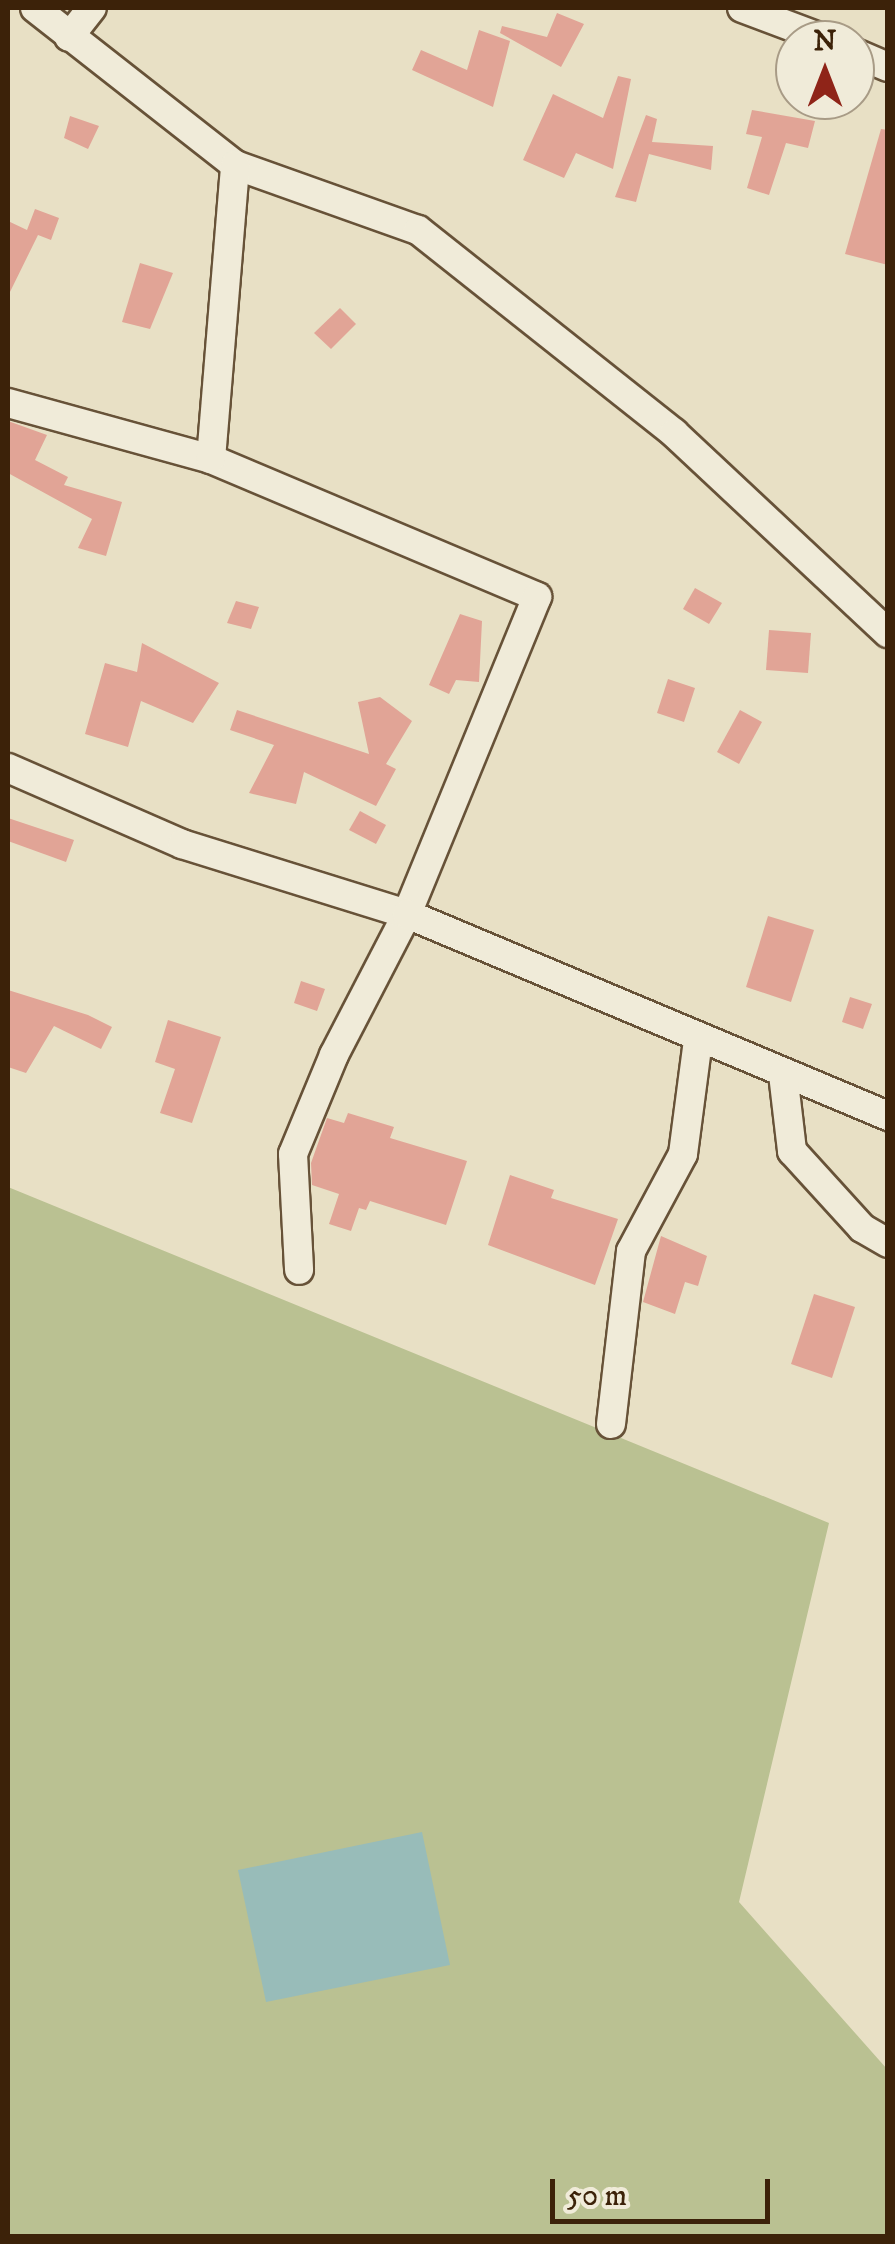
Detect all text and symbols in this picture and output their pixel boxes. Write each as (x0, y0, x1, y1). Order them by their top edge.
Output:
north arrow (775, 20, 875, 120)
text: N (814, 24, 836, 59)
scale bar (555, 2159, 775, 2221)
text: 50 m (567, 2178, 627, 2215)

